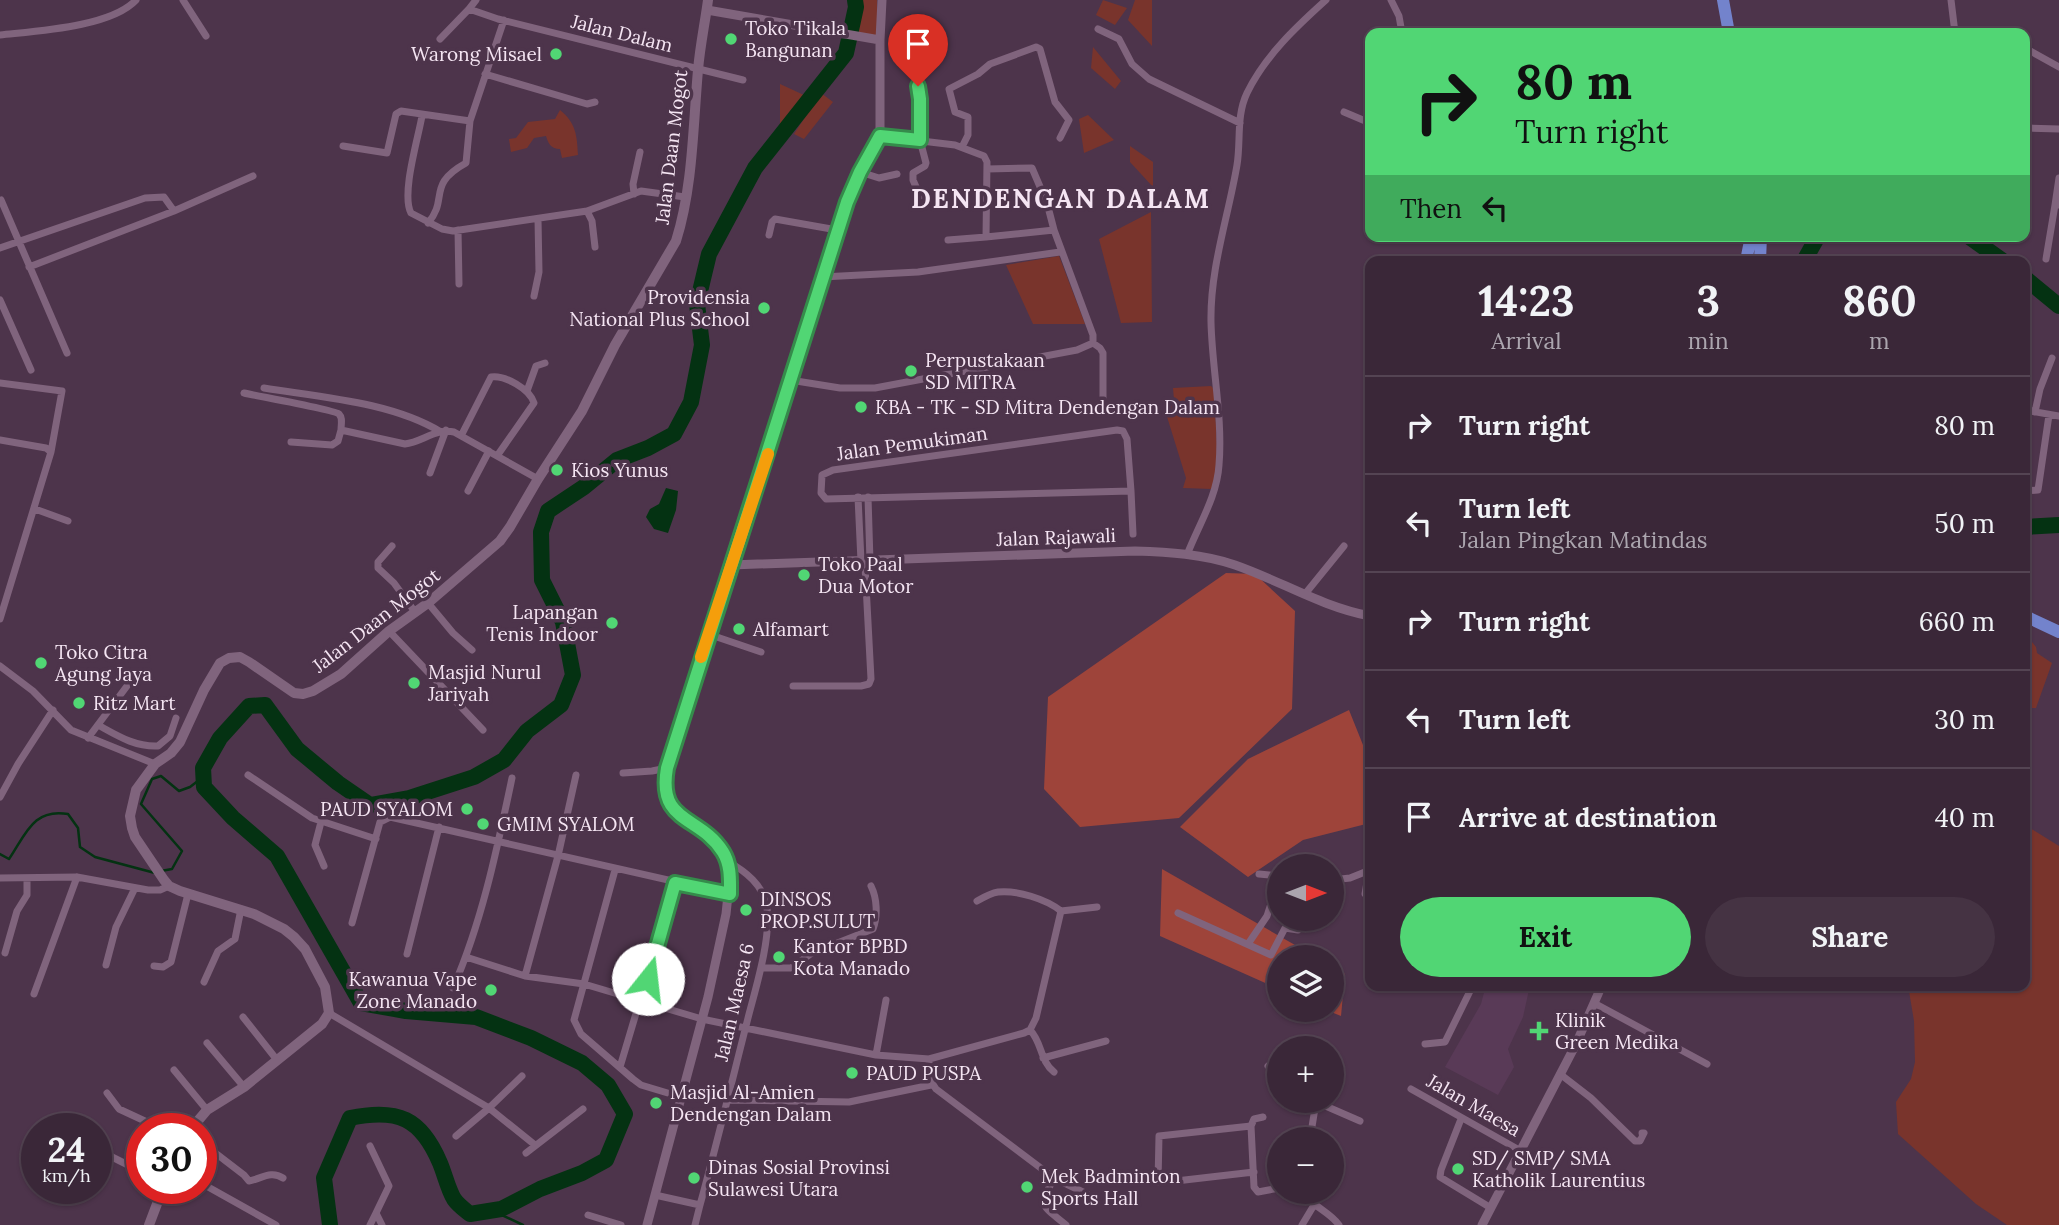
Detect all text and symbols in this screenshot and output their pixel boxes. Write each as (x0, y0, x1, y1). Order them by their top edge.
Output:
street label: Jalan Dalam (568, 9, 675, 57)
pin (888, 14, 948, 86)
place label: Toko Tikala Bangunan (745, 16, 846, 62)
icon: arrive (899, 25, 937, 63)
marker: Toko Tikala Bangunan (723, 31, 739, 47)
place label: Warong Misael (411, 42, 542, 66)
marker: Warong Misael (548, 46, 564, 62)
text: 80 m (1515, 50, 1632, 112)
icon: right (1400, 56, 1491, 147)
street label: Jalan Daan Mogot (649, 68, 692, 227)
text: Turn right (1515, 111, 1668, 152)
district label: DENDENGAN DALAM (911, 182, 1211, 215)
icon: left (1476, 189, 1514, 227)
text: Then (1400, 192, 1462, 225)
text: 14:23 (1478, 274, 1575, 328)
text: 3 (1696, 274, 1720, 328)
text: 860 (1842, 274, 1917, 328)
place label: Providensia National Plus School (569, 285, 750, 331)
marker: Providensia National Plus School (756, 300, 772, 316)
text: Arrival (1491, 326, 1562, 355)
text: min (1688, 326, 1729, 355)
text: m (1869, 326, 1890, 355)
place label: Perpustakaan SD MITRA (925, 348, 1045, 394)
marker: Perpustakaan SD MITRA (903, 363, 919, 379)
place label: KBA - TK - SD Mitra Dendengan Dalam (875, 395, 1220, 419)
marker: KBA - TK - SD Mitra Dendengan Dalam (853, 399, 869, 415)
icon: right (1400, 406, 1438, 444)
text: Turn right (1459, 409, 1590, 442)
text: 80 m (1934, 409, 1995, 442)
street label: Jalan Pemukiman (834, 421, 989, 466)
place label: Kios Yunus (571, 458, 669, 482)
marker: Kios Yunus (549, 462, 565, 478)
text: Turn left (1459, 492, 1570, 525)
icon: left (1400, 504, 1438, 542)
text: 50 m (1935, 507, 1995, 540)
street label: Jalan Rajawali (995, 523, 1116, 551)
text: Jalan Pingkan Matindas (1459, 525, 1708, 554)
place label: Toko Paal Dua Motor (818, 552, 914, 598)
street label: Jalan Daan Mogot (307, 562, 445, 678)
marker: Toko Paal Dua Motor (796, 567, 812, 583)
place label: Lapangan Tenis Indoor (486, 600, 599, 646)
icon: right (1400, 602, 1438, 640)
text: Turn right (1459, 605, 1590, 638)
text: 660 m (1919, 605, 1995, 638)
marker: Lapangan Tenis Indoor (604, 615, 620, 631)
place label: Alfamart (752, 617, 829, 641)
marker: Alfamart (731, 621, 747, 637)
place label: Toko Citra Agung Jaya (54, 640, 152, 686)
marker: Toko Citra Agung Jaya (33, 655, 49, 671)
place label: Masjid Nurul Jariyah (427, 660, 541, 706)
marker: Masjid Nurul Jariyah (406, 675, 422, 691)
place label: Ritz Mart (93, 691, 176, 715)
marker: Ritz Mart (71, 695, 87, 711)
icon: left (1400, 700, 1438, 738)
text: Turn left (1459, 703, 1570, 736)
text: 30 m (1934, 703, 1995, 736)
place label: PAUD SYALOM (320, 797, 453, 821)
icon: arrive (1400, 798, 1438, 836)
marker: PAUD SYALOM (459, 801, 475, 817)
text: Arrive at destination (1459, 801, 1717, 834)
text: 40 m (1935, 801, 1995, 834)
place label: GMIM SYALOM (497, 812, 635, 836)
marker: GMIM SYALOM (475, 816, 491, 832)
north arrow (1267, 854, 1344, 931)
map controls (1267, 854, 1344, 1204)
place label: DINSOS PROP.SULUT (760, 887, 875, 933)
button: Exit (1400, 897, 1691, 977)
button: Share (1705, 897, 1995, 977)
marker: DINSOS PROP.SULUT (738, 902, 754, 918)
place label: Kantor BPBD Kota Manado (793, 934, 910, 980)
street label: Jalan Maesa 6 (709, 941, 759, 1064)
position arrow (611, 942, 685, 1016)
button: layers (1267, 945, 1344, 1022)
marker: Kantor BPBD Kota Manado (771, 949, 787, 965)
place label: Kawanua Vape Zone Manado (349, 967, 477, 1013)
marker: Kawanua Vape Zone Manado (483, 982, 499, 998)
place label: Klinik Green Medika (1555, 1008, 1679, 1054)
marker: Klinik Green Medika (1529, 1021, 1549, 1041)
button: + (1267, 1036, 1344, 1113)
place label: PAUD PUSPA (866, 1061, 982, 1085)
marker: PAUD PUSPA (844, 1065, 860, 1081)
street label: Jalan Maesa (1422, 1068, 1525, 1142)
place label: Masjid Al-Amien Dendengan Dalam (670, 1080, 832, 1126)
marker: Masjid Al-Amien Dendengan Dalam (648, 1095, 664, 1111)
speed limit sign: 30 (126, 1113, 217, 1204)
text: 24 (48, 1127, 85, 1172)
button: − (1267, 1127, 1344, 1204)
place label: SD/ SMP/ SMA Katholik Laurentius (1472, 1146, 1645, 1192)
place label: Dinas Sosial Provinsi Sulawesi Utara (708, 1155, 890, 1201)
marker: SD/ SMP/ SMA Katholik Laurentius (1450, 1161, 1466, 1177)
text: km/h (42, 1164, 91, 1187)
place label: Mek Badminton Sports Hall (1041, 1164, 1180, 1210)
marker: Dinas Sosial Provinsi Sulawesi Utara (686, 1170, 702, 1186)
marker: Mek Badminton Sports Hall (1019, 1179, 1035, 1195)

